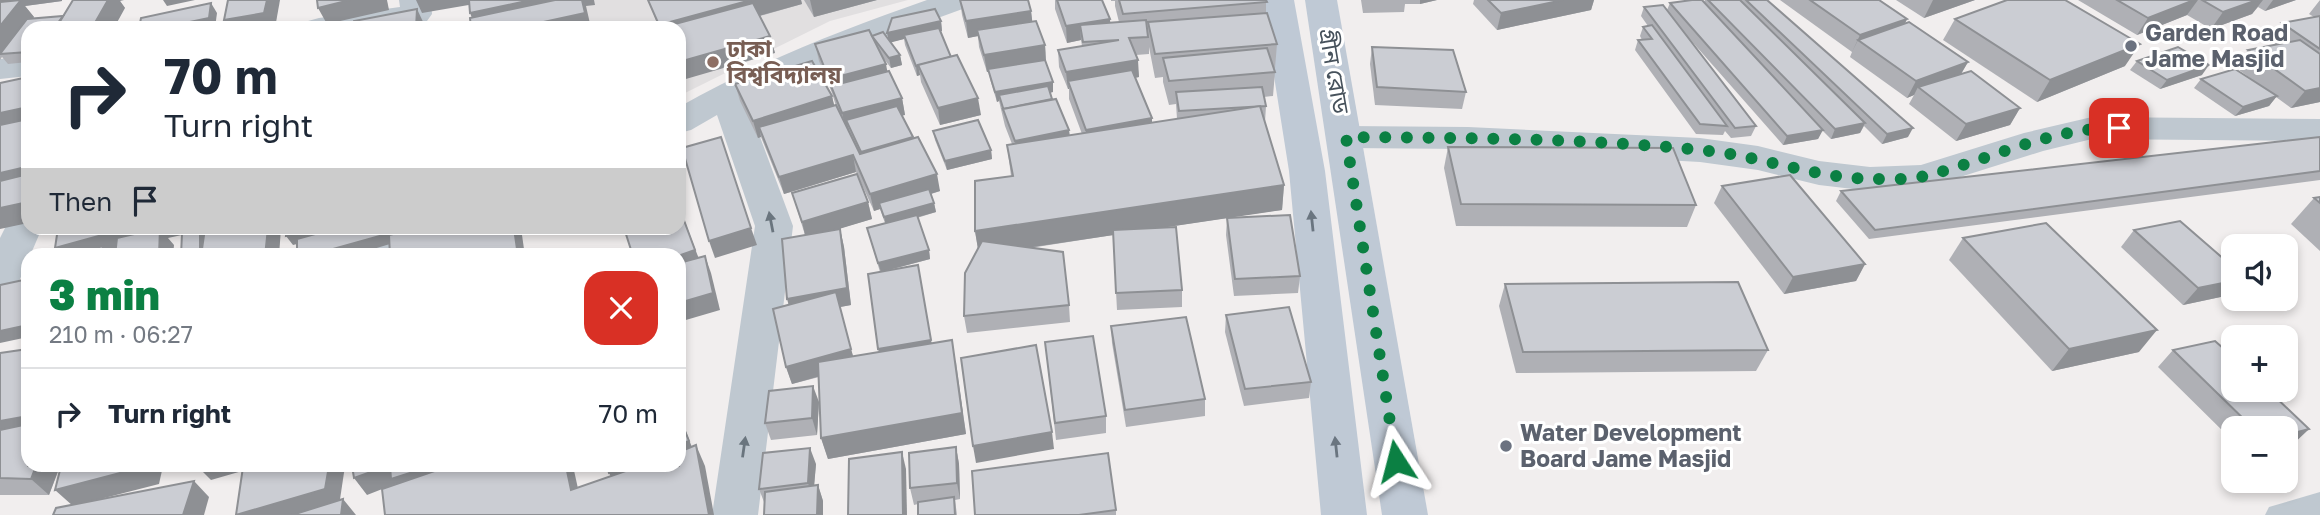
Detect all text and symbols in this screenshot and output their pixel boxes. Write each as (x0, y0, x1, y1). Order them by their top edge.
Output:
place label: Garden Road Jame Masjid (2145, 18, 2288, 72)
street label: গ্রীন রোড (1314, 26, 1356, 116)
place label: ঢাকা বিশ্ববিদ্যালয় (726, 34, 842, 88)
marker: Garden Road Jame Masjid (2123, 38, 2139, 54)
text: 70 m (164, 46, 278, 105)
icon: right (49, 49, 140, 140)
marker: ঢাকা বিশ্ববিদ্যালয় (705, 54, 721, 70)
pin (2089, 98, 2149, 158)
text: Turn right (164, 106, 313, 144)
icon: arrive (2100, 109, 2138, 147)
icon: arrive (126, 182, 164, 220)
text: Then (49, 186, 112, 217)
one-way arrow (1306, 210, 1317, 232)
one-way arrow (765, 211, 776, 233)
map controls (2221, 234, 2298, 493)
button: sound (2221, 234, 2298, 311)
text: 3 min (49, 269, 160, 319)
button: close (584, 271, 658, 345)
text: 210 m · 06:27 (49, 320, 193, 348)
button: + (2221, 325, 2298, 402)
icon: right (49, 395, 87, 433)
text: Turn right (108, 398, 231, 429)
text: 70 m (599, 398, 658, 429)
button: − (2221, 416, 2298, 493)
place label: Water Development Board Jame Masjid (1520, 418, 1742, 472)
position arrow (1359, 424, 1433, 498)
one-way arrow (739, 436, 750, 458)
one-way arrow (1331, 436, 1342, 458)
marker: Water Development Board Jame Masjid (1498, 438, 1514, 454)

